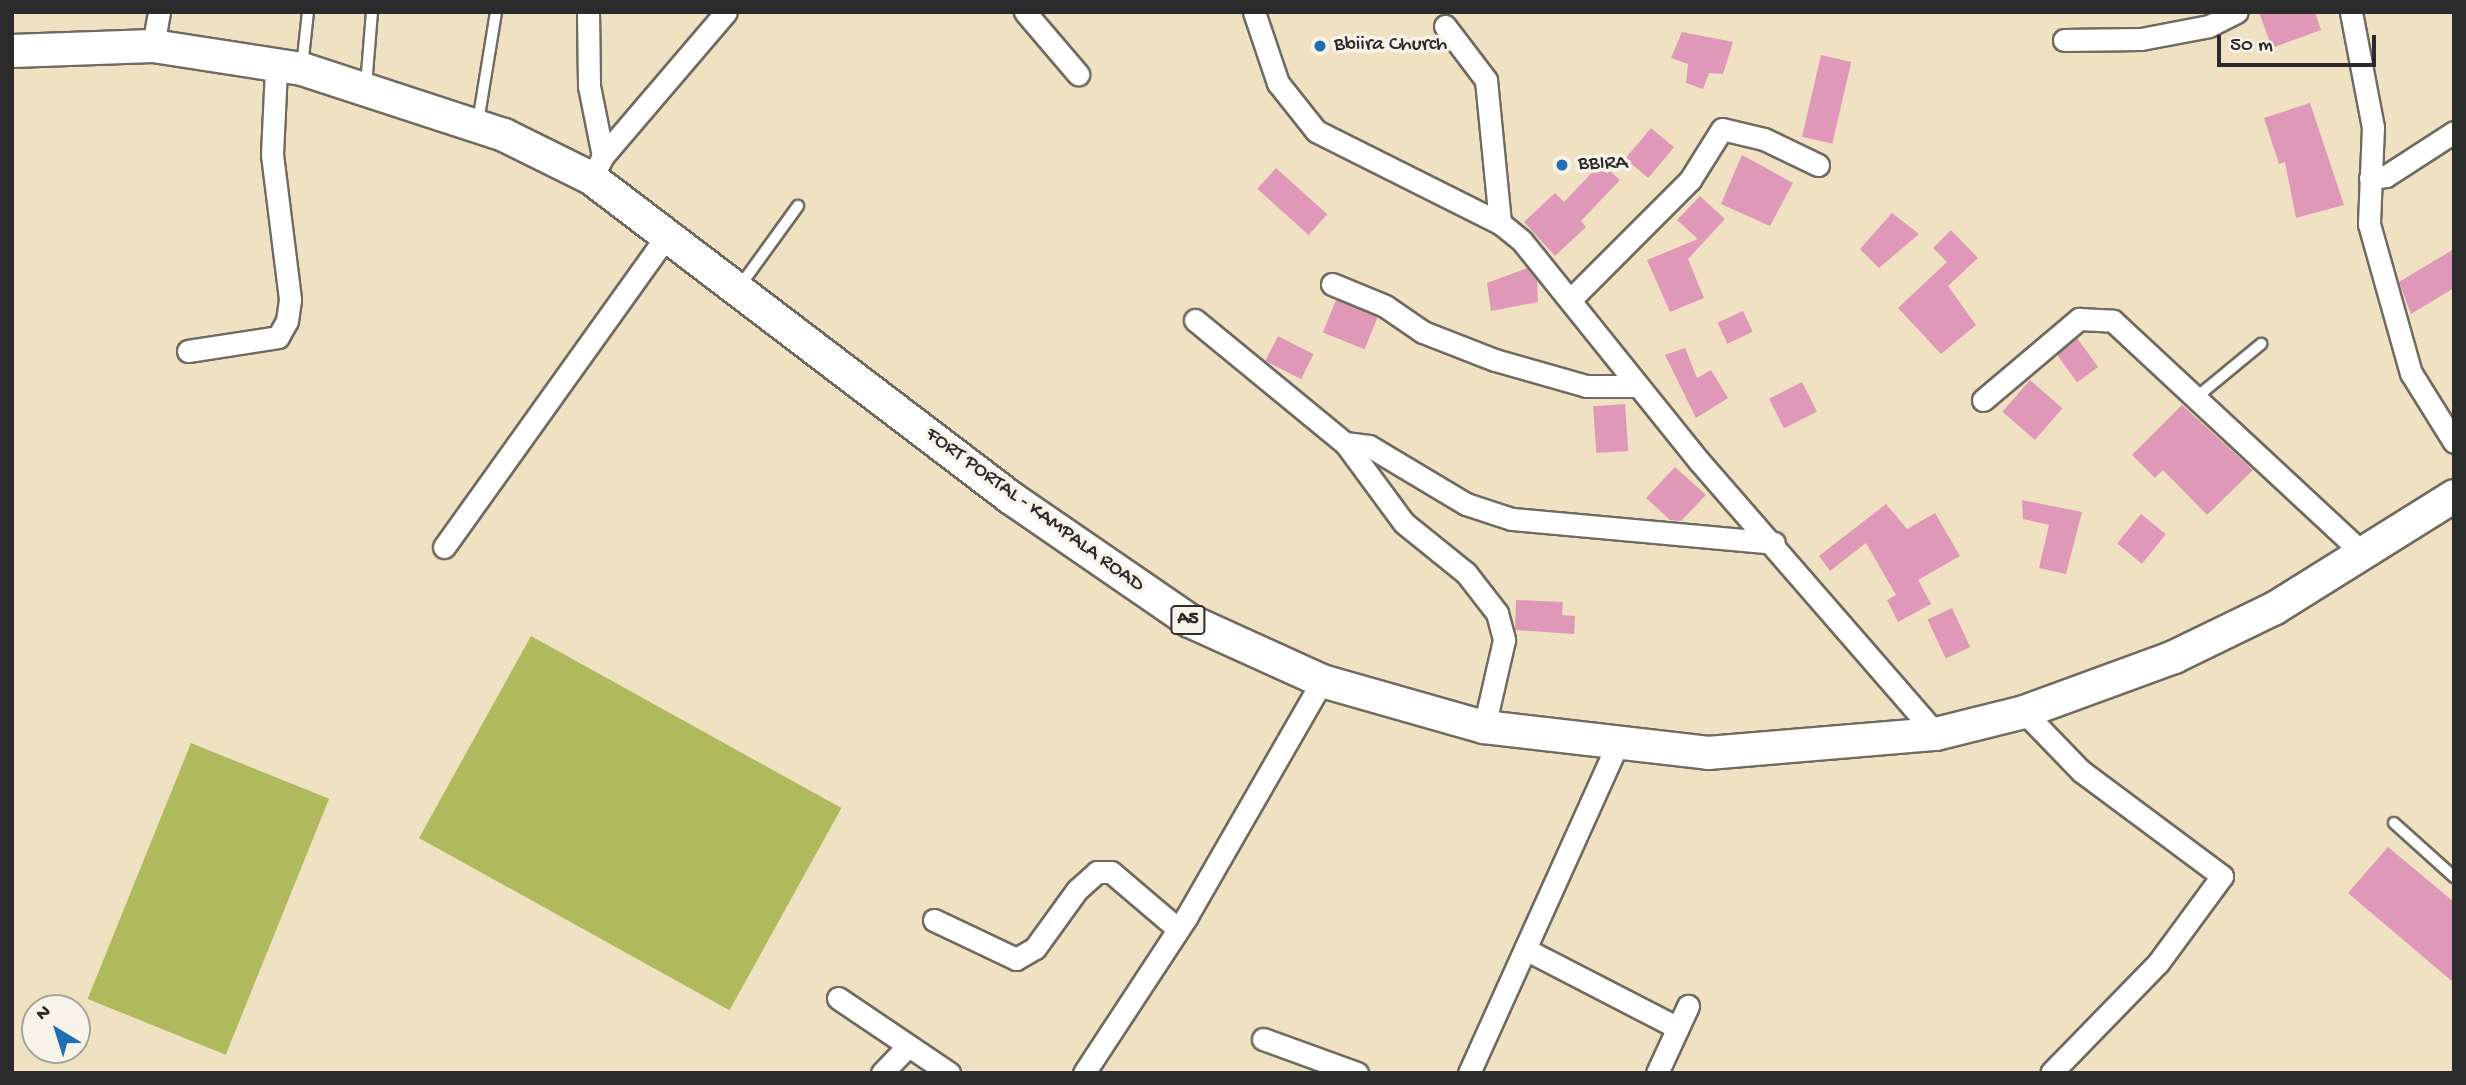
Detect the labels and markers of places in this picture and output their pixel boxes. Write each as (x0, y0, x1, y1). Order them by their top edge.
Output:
place label: Bbiira Church (1334, 33, 1447, 59)
marker: Bbiira Church (1312, 38, 1328, 54)
place label: BBIRA (1578, 152, 1628, 178)
marker: BBIRA (1552, 155, 1572, 175)

